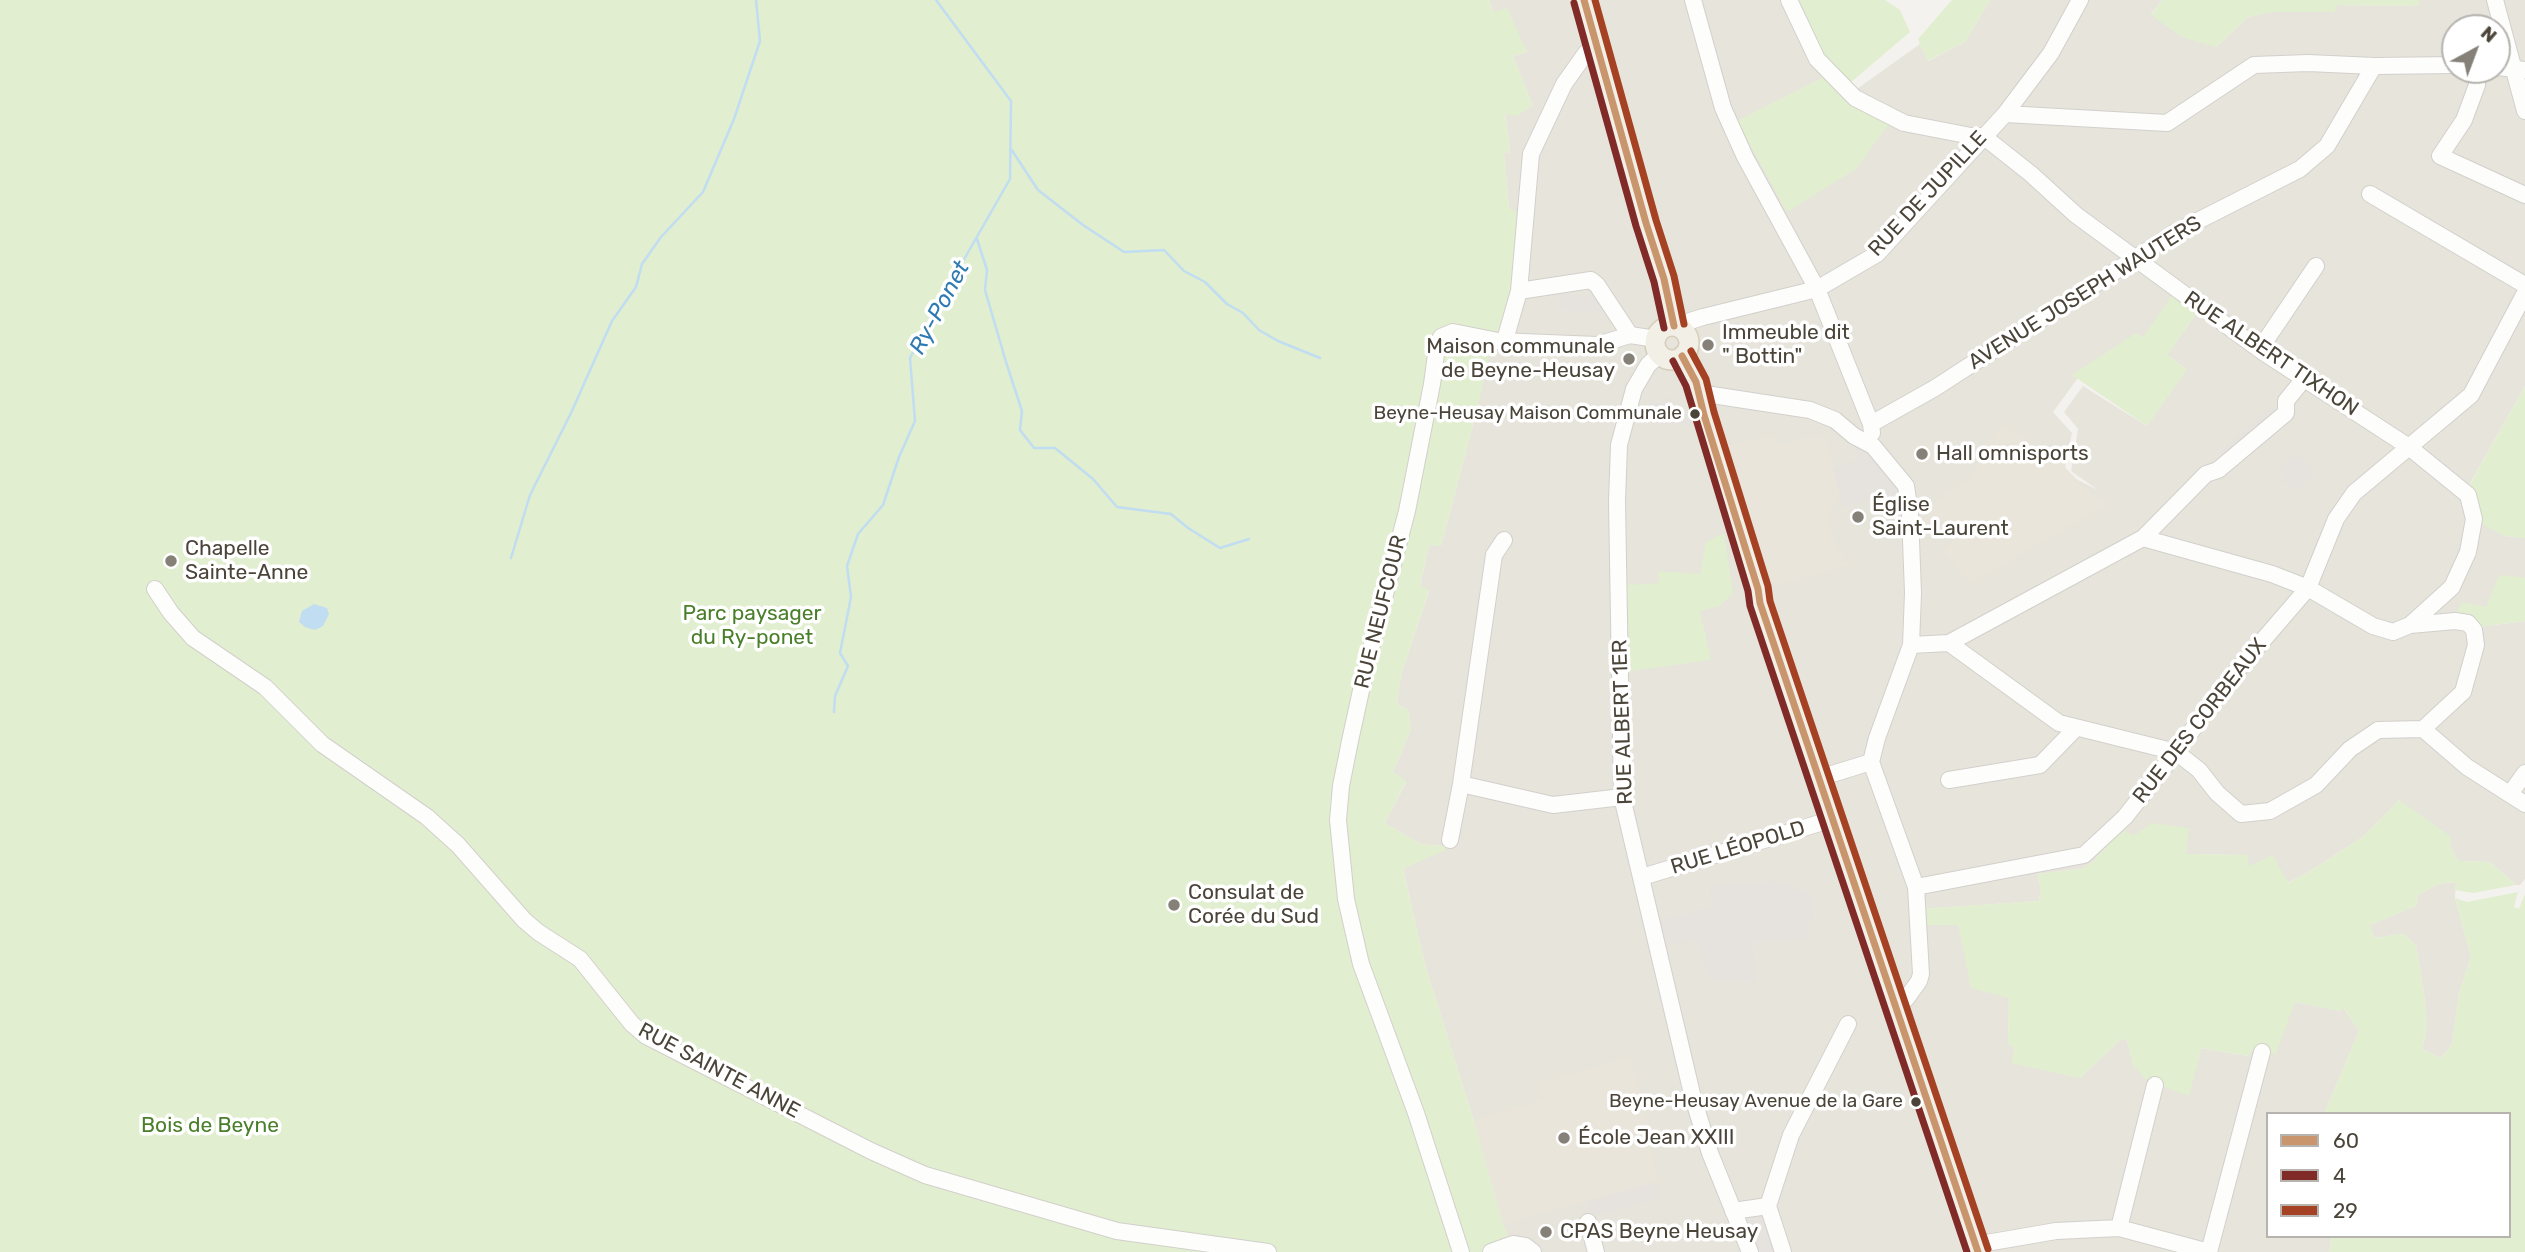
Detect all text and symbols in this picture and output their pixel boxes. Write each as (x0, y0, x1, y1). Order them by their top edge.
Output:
north arrow (2441, 14, 2511, 84)
text: N (2476, 21, 2501, 47)
street label: RUE DE JUPILLE (1863, 126, 1993, 262)
street label: AVENUE JOSEPH WAUTERS (1964, 211, 2206, 375)
water label: Ry-Ponet (904, 257, 976, 359)
street label: RUE ALBERT TIXHON (2179, 286, 2363, 422)
place label: Immeuble dit " Bottin" (1722, 320, 1850, 370)
place label: Maison communale de Beyne-Heusay (1426, 334, 1615, 384)
marker: Immeuble dit " Bottin" (1700, 337, 1716, 353)
marker: Maison communale de Beyne-Heusay (1621, 351, 1637, 367)
place label: Beyne-Heusay Maison Communale (1374, 403, 1682, 425)
marker: Beyne-Heusay Maison Communale (1688, 407, 1702, 421)
place label: Hall omnisports (1936, 441, 2089, 467)
marker: Hall omnisports (1914, 446, 1930, 462)
place label: Église Saint-Laurent (1872, 492, 2009, 542)
marker: Église Saint-Laurent (1850, 509, 1866, 525)
street label: RUE NEUFCOUR (1350, 533, 1412, 691)
place label: Chapelle Sainte-Anne (185, 536, 308, 586)
marker: Chapelle Sainte-Anne (163, 553, 179, 569)
park label: Parc paysager du Ry-ponet (682, 601, 822, 651)
street label: RUE DES CORBEAUX (2128, 634, 2272, 808)
street label: RUE ALBERT 1ER (1608, 639, 1638, 805)
street label: RUE LÉOPOLD (1668, 816, 1808, 880)
place label: Consulat de Corée du Sud (1188, 880, 1319, 930)
marker: Consulat de Corée du Sud (1166, 897, 1182, 913)
street label: RUE SAINTE ANNE (634, 1018, 804, 1124)
place label: Beyne-Heusay Avenue de la Gare (1609, 1091, 1903, 1113)
marker: Beyne-Heusay Avenue de la Gare (1909, 1095, 1923, 1109)
legend (2266, 1112, 2511, 1238)
park label: Bois de Beyne (141, 1113, 279, 1139)
place label: École Jean XXIII (1578, 1125, 1735, 1151)
text: 60 (2333, 1128, 2359, 1153)
marker: École Jean XXIII (1556, 1130, 1572, 1146)
text: 4 (2333, 1163, 2346, 1188)
text: 29 (2333, 1198, 2358, 1223)
place label: CPAS Beyne Heusay (1560, 1219, 1758, 1245)
marker: CPAS Beyne Heusay (1538, 1224, 1554, 1240)

